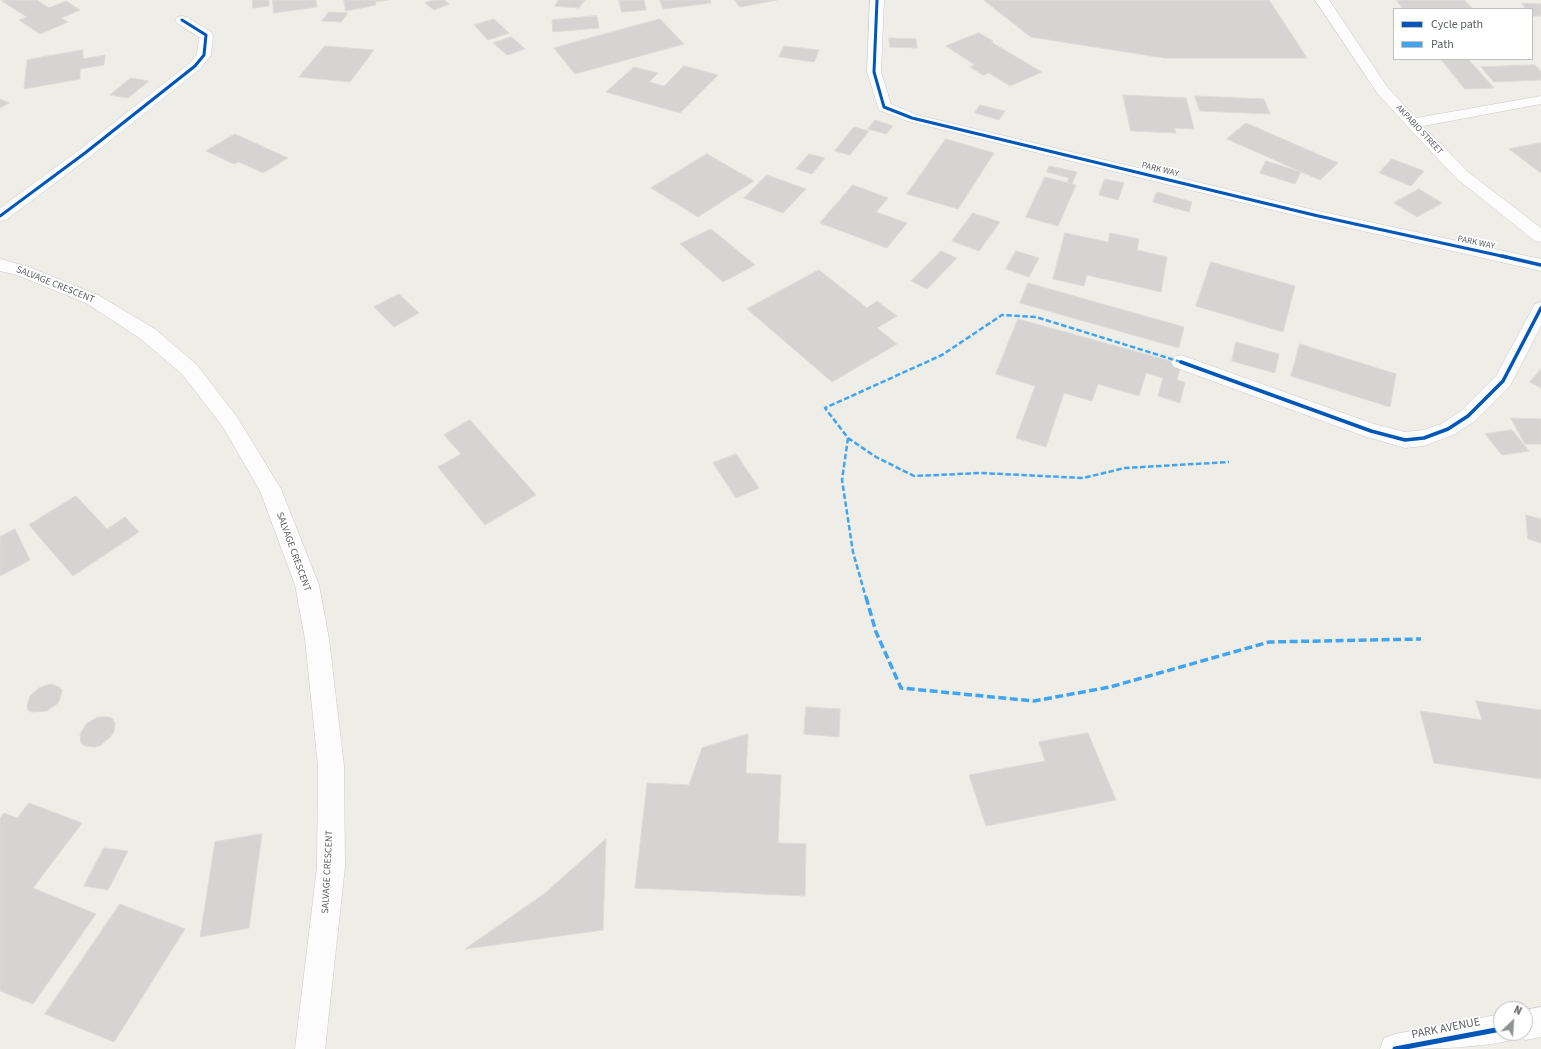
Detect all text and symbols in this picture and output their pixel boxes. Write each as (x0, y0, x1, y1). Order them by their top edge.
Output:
legend (1393, 8, 1533, 60)
text: Cycle path (1431, 16, 1483, 33)
text: Path (1431, 36, 1454, 53)
street label: AKPABIO STREET (1393, 103, 1445, 157)
street label: PARK WAY (1140, 160, 1180, 180)
street label: PARK WAY (1456, 234, 1496, 252)
street label: SALVAGE CRESCENT (14, 264, 96, 306)
street label: SALVAGE CRESCENT (273, 511, 313, 593)
street label: SALVAGE CRESCENT (320, 830, 336, 914)
north arrow (1493, 1001, 1533, 1041)
text: N (1511, 1002, 1524, 1019)
street label: PARK AVENUE (1410, 1015, 1482, 1043)

